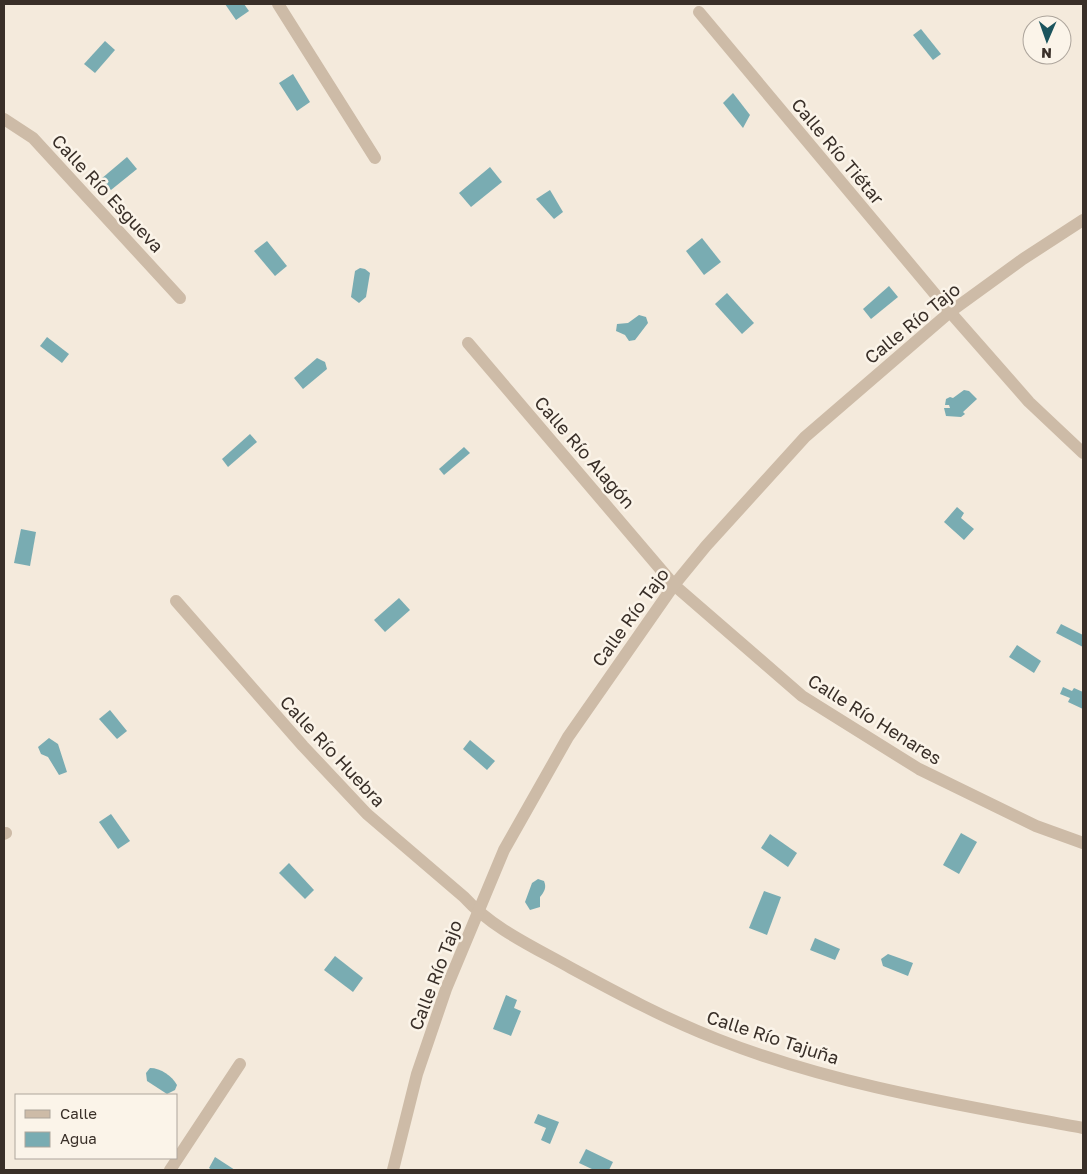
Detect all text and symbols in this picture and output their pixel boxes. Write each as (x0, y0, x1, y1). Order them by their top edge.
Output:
north arrow (1022, 15, 1072, 65)
text: N (1041, 45, 1052, 62)
street label: Calle Río Tiétar (787, 93, 889, 209)
street label: Calle Río Esgueva (48, 129, 168, 257)
street label: Calle Río Tajo (860, 278, 964, 368)
street label: Calle Río Alagón (530, 391, 640, 513)
street label: Calle Río Tajo (587, 563, 673, 671)
street label: Calle Río Henares (804, 669, 946, 769)
street label: Calle Río Huebra (276, 691, 390, 811)
street label: Calle Río Tajo (404, 917, 466, 1033)
street label: Calle Río Tajuña (704, 1005, 842, 1069)
legend (15, 1094, 178, 1159)
text: Calle (60, 1104, 97, 1122)
text: Agua (60, 1129, 97, 1147)

